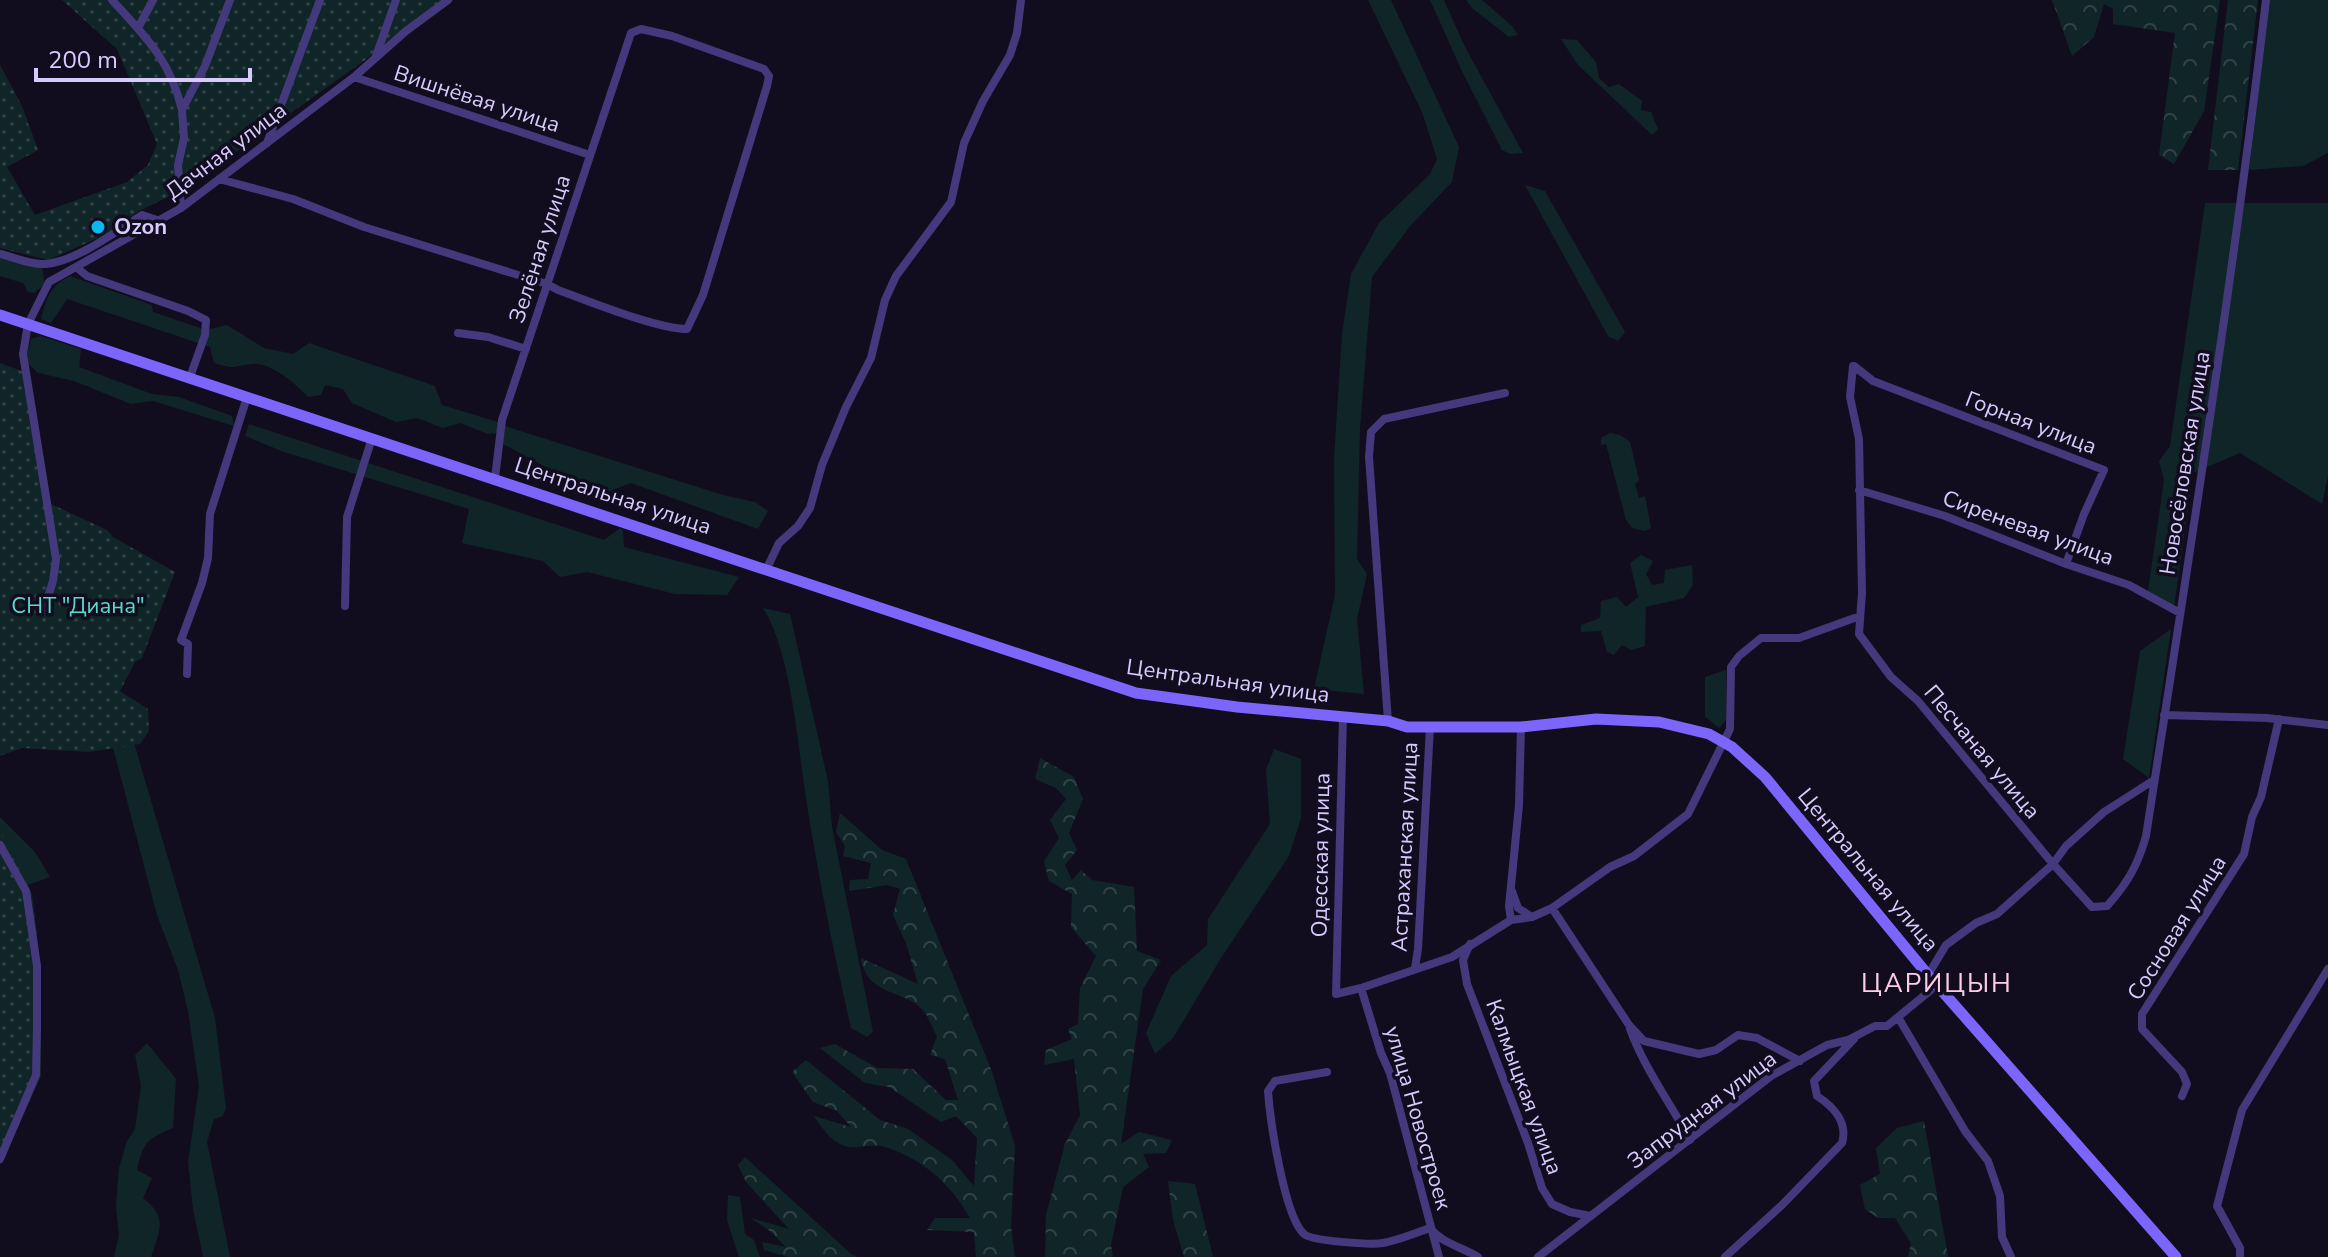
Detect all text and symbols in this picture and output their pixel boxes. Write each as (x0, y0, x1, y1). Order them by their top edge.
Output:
scale bar (36, 32, 250, 82)
text: 200 m (48, 44, 118, 76)
street label: Вишнёвая улица (390, 58, 564, 140)
street label: Дачная улица (159, 95, 293, 207)
street label: Зелёная улица (502, 171, 578, 327)
place label: Ozon (114, 212, 167, 242)
marker: Ozon (89, 218, 107, 236)
street label: Новосёловская улица (2153, 349, 2217, 577)
street label: Горная улица (1961, 384, 2101, 462)
street label: Центральная улица (511, 450, 715, 542)
street label: Сиреневая улица (1938, 483, 2118, 573)
park label: СНТ "Диана" (11, 591, 145, 621)
street label: Центральная улица (1124, 652, 1332, 710)
street label: Песчаная улица (1917, 679, 2047, 825)
street label: Астраханская улица (1385, 741, 1425, 953)
street label: Одесская улица (1305, 772, 1337, 938)
street label: Центральная улица (1791, 782, 1945, 958)
street label: Сосновая улица (2120, 850, 2234, 1006)
district label: ЦАРИЦЫН (1861, 966, 2013, 1001)
street label: Калмыцкая улица (1478, 995, 1570, 1179)
street label: улица Новостроек (1377, 1023, 1459, 1214)
street label: Запрудная улица (1621, 1044, 1783, 1176)

